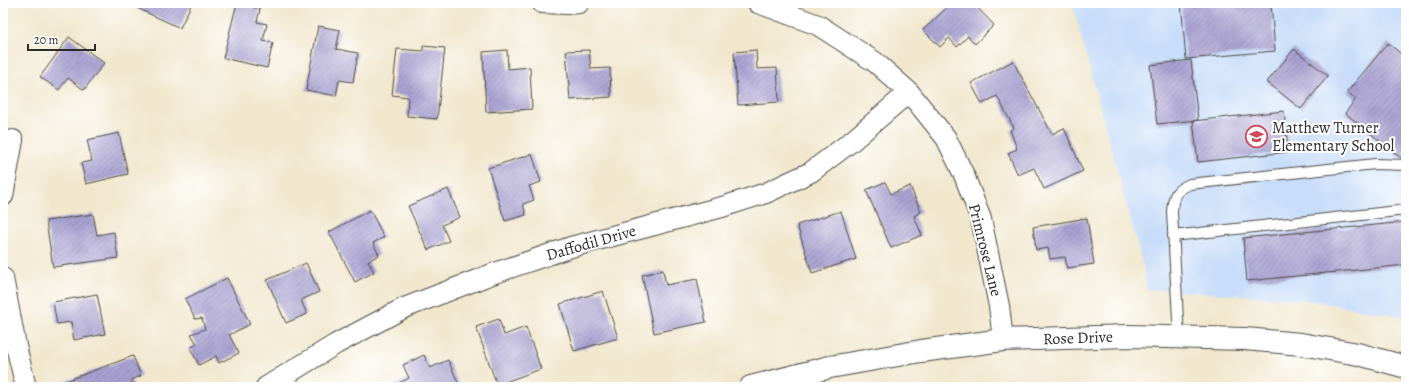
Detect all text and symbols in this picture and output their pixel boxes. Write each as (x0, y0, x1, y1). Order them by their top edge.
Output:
scale bar (28, 26, 95, 52)
text: 20 m (34, 32, 58, 48)
place label: Matthew Turner Elementary School (1272, 117, 1395, 157)
school or university icon: Matthew Turner Elementary School (1244, 124, 1270, 150)
street label: Primrose Lane (963, 201, 1007, 299)
street label: Daffodil Drive (543, 220, 639, 266)
street label: Rose Drive (1043, 326, 1113, 350)

